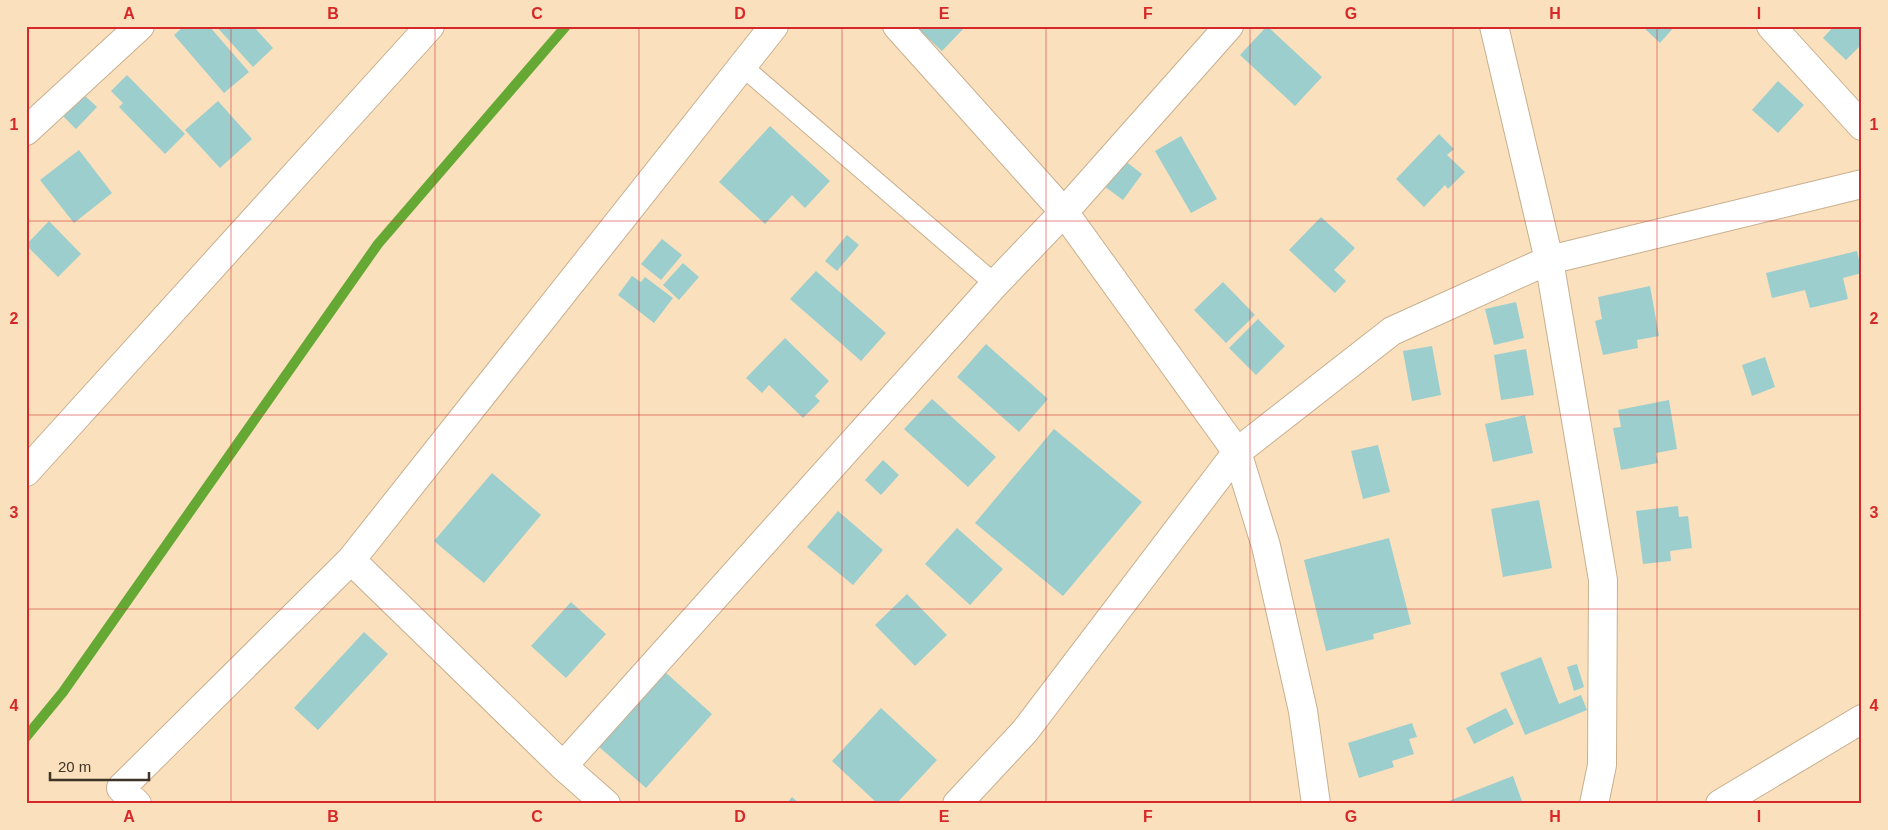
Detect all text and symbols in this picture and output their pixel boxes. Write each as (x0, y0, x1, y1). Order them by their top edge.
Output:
text: A (123, 5, 135, 22)
text: B (327, 5, 339, 22)
text: C (531, 5, 543, 22)
text: D (734, 5, 746, 22)
text: E (939, 5, 950, 22)
text: F (1143, 5, 1153, 22)
text: G (1345, 5, 1357, 22)
text: H (1549, 5, 1561, 22)
text: I (1757, 5, 1761, 22)
text: 1 (10, 116, 19, 133)
text: 1 (1870, 116, 1879, 133)
text: 2 (10, 310, 19, 327)
text: 2 (1870, 310, 1879, 327)
text: 3 (10, 504, 19, 521)
text: 3 (1870, 504, 1879, 521)
text: 4 (10, 697, 19, 714)
text: 4 (1870, 697, 1879, 714)
scale bar (50, 750, 149, 782)
text: 20 m (58, 758, 91, 775)
text: A (123, 808, 135, 825)
text: B (327, 808, 339, 825)
text: C (531, 808, 543, 825)
text: D (734, 808, 746, 825)
text: E (939, 808, 950, 825)
text: F (1143, 808, 1153, 825)
text: G (1345, 808, 1357, 825)
text: H (1549, 808, 1561, 825)
text: I (1757, 808, 1761, 825)

